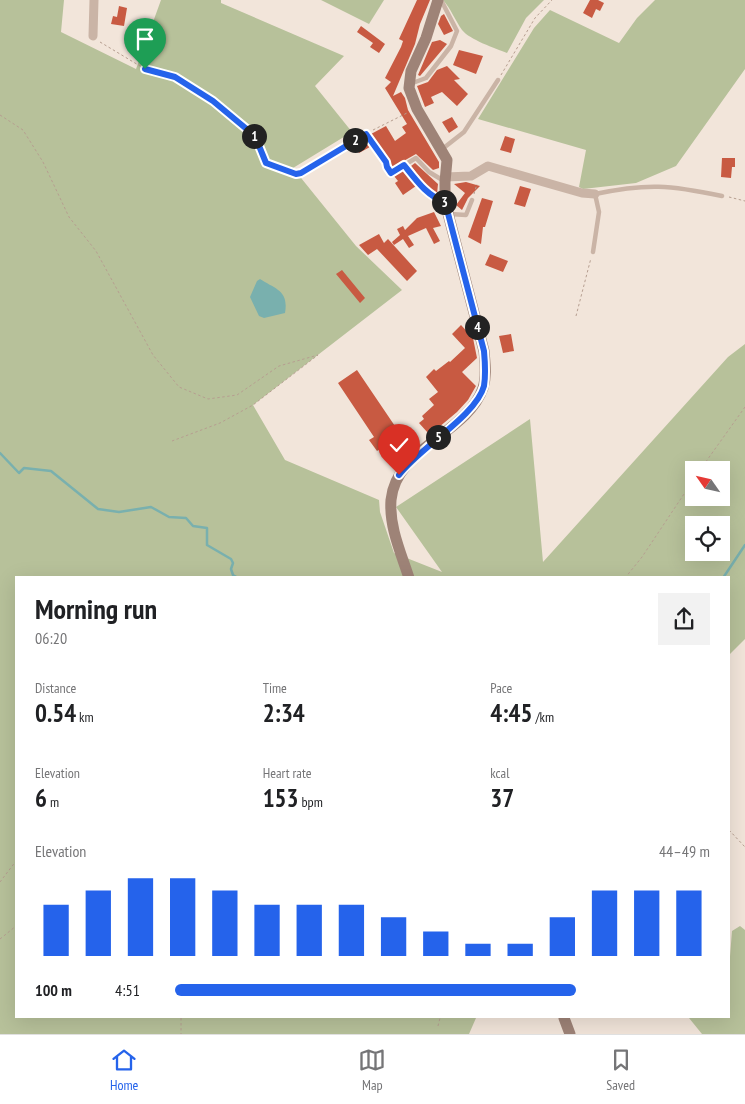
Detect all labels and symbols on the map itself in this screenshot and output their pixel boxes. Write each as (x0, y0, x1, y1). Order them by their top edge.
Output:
pin (124, 18, 166, 69)
pin: 1 (242, 124, 266, 148)
pin: 2 (342, 128, 368, 152)
pin: 3 (432, 190, 456, 214)
pin: 4 (464, 314, 490, 340)
pin (378, 424, 420, 475)
pin: 5 (426, 424, 450, 450)
north arrow (685, 461, 730, 506)

